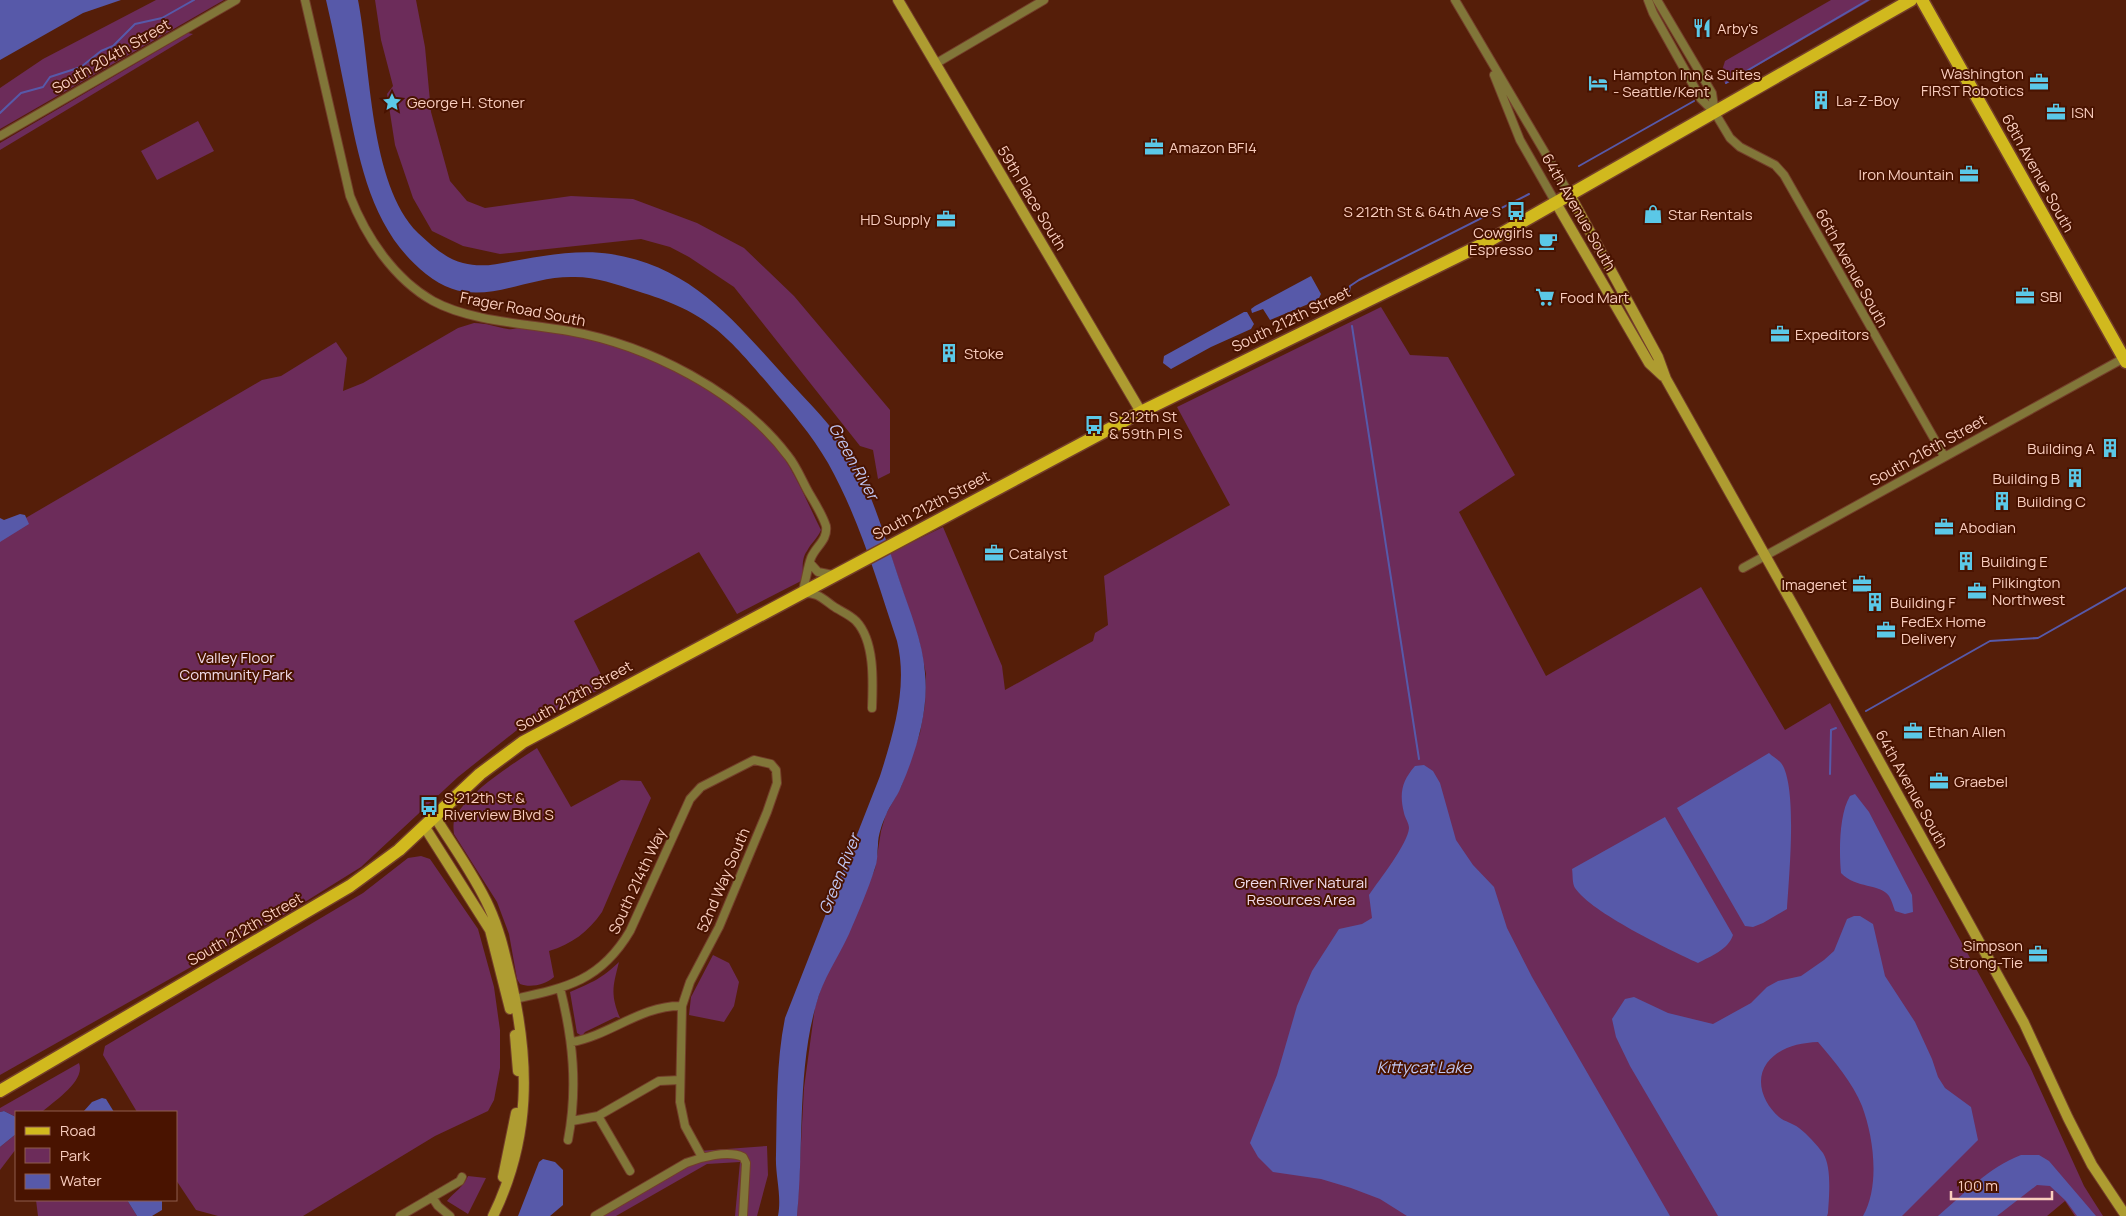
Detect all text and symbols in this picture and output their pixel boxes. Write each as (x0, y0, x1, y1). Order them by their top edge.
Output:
street label: South 204th Street (48, 14, 174, 98)
restaurant icon: Arby's (1691, 17, 1713, 39)
place label: Arby's (1717, 18, 1758, 39)
place label: Washington FIRST Robotics (1921, 63, 2024, 101)
place label: Hampton Inn & Suites - Seattle/Kent (1613, 64, 1761, 102)
office icon: Washington FIRST Robotics (2028, 71, 2050, 93)
hotel icon: Hampton Inn & Suites - Seattle/Kent (1587, 72, 1609, 94)
building icon: La-Z-Boy (1810, 89, 1832, 111)
place label: La-Z-Boy (1836, 90, 1900, 111)
place icon: George H. Stoner (381, 91, 403, 113)
place label: George H. Stoner (407, 92, 525, 113)
office icon: ISN (2045, 101, 2067, 123)
place label: ISN (2071, 102, 2094, 123)
street label: 68th Avenue South (1997, 110, 2079, 236)
office icon: Amazon BFI4 (1143, 136, 1165, 158)
place label: Amazon BFI4 (1169, 137, 1257, 158)
street label: 59th Place South (992, 142, 1072, 254)
street label: 64th Avenue South (1537, 149, 1621, 275)
office icon: Iron Mountain (1958, 163, 1980, 185)
place label: Iron Mountain (1858, 164, 1954, 185)
bus stop icon: S 212th St & 64th Ave S (1505, 200, 1527, 222)
place label: S 212th St & 64th Ave S (1344, 201, 1501, 222)
shop icon: Star Rentals (1642, 203, 1664, 225)
place label: Star Rentals (1668, 204, 1753, 225)
street label: 66th Avenue South (1811, 205, 1893, 331)
office icon: HD Supply (935, 208, 957, 230)
place label: HD Supply (860, 209, 931, 230)
place label: Cowgirls Espresso (1469, 222, 1533, 260)
cafe icon: Cowgirls Espresso (1537, 230, 1559, 252)
street label: South 212th Street (1228, 281, 1354, 357)
office icon: SBI (2014, 285, 2036, 307)
supermarket icon: Food Mart (1534, 286, 1556, 308)
place label: SBI (2040, 286, 2062, 307)
street label: Frager Road South (458, 287, 588, 331)
place label: Food Mart (1560, 287, 1629, 308)
office icon: Expeditors (1769, 323, 1791, 345)
place label: Expeditors (1795, 324, 1869, 345)
building icon: Stoke (938, 342, 960, 364)
place label: Stoke (964, 343, 1004, 364)
place label: S 212th St & 59th Pl S (1109, 406, 1182, 444)
street label: South 216th Street (1866, 409, 1990, 491)
bus stop icon: S 212th St & 59th Pl S (1083, 414, 1105, 436)
water label: Green River (824, 419, 885, 505)
building icon: Building A (2099, 437, 2121, 459)
place label: Building A (2027, 438, 2095, 459)
street label: South 212th Street (869, 465, 993, 545)
building icon: Building B (2064, 467, 2086, 489)
place label: Building B (1993, 468, 2060, 489)
building icon: Building C (1991, 490, 2013, 512)
place label: Building C (2017, 491, 2086, 512)
office icon: Abodian (1933, 516, 1955, 538)
place label: Abodian (1959, 517, 2016, 538)
office icon: Catalyst (983, 542, 1005, 564)
place label: Catalyst (1009, 543, 1068, 564)
building icon: Building E (1955, 550, 1977, 572)
place label: Building E (1981, 551, 2048, 572)
place label: Pilkington Northwest (1992, 572, 2065, 610)
office icon: Imagenet (1851, 573, 1873, 595)
place label: Imagenet (1781, 574, 1847, 595)
office icon: Pilkington Northwest (1966, 580, 1988, 602)
building icon: Building F (1864, 591, 1886, 613)
place label: Building F (1890, 592, 1956, 613)
place label: FedEx Home Delivery (1901, 611, 1986, 649)
office icon: FedEx Home Delivery (1875, 619, 1897, 641)
park label: Valley Floor Community Park (180, 647, 293, 685)
street label: South 212th Street (512, 655, 636, 737)
office icon: Ethan Allen (1902, 720, 1924, 742)
place label: Ethan Allen (1928, 721, 2006, 742)
street label: 64th Avenue South (1871, 726, 1953, 852)
office icon: Graebel (1928, 770, 1950, 792)
place label: Graebel (1954, 771, 2008, 792)
place label: S 212th St & Riverview Blvd S (444, 787, 554, 825)
bus stop icon: S 212th St & Riverview Blvd S (418, 795, 440, 817)
street label: South 214th Way (603, 824, 671, 938)
street label: 52nd Way South (692, 824, 755, 935)
water label: Green River (813, 828, 866, 917)
park label: Green River Natural Resources Area (1235, 872, 1367, 910)
street label: South 212th Street (184, 887, 306, 971)
place label: Simpson Strong-Tie (1950, 935, 2023, 973)
office icon: Simpson Strong-Tie (2027, 943, 2049, 965)
water label: Kittycat Lake (1377, 1056, 1473, 1078)
legend (15, 1111, 178, 1201)
text: Road (60, 1120, 96, 1141)
text: Park (60, 1145, 90, 1166)
scale bar (1951, 1168, 2052, 1200)
text: Water (60, 1170, 102, 1191)
text: 100 m (1958, 1175, 1998, 1196)

